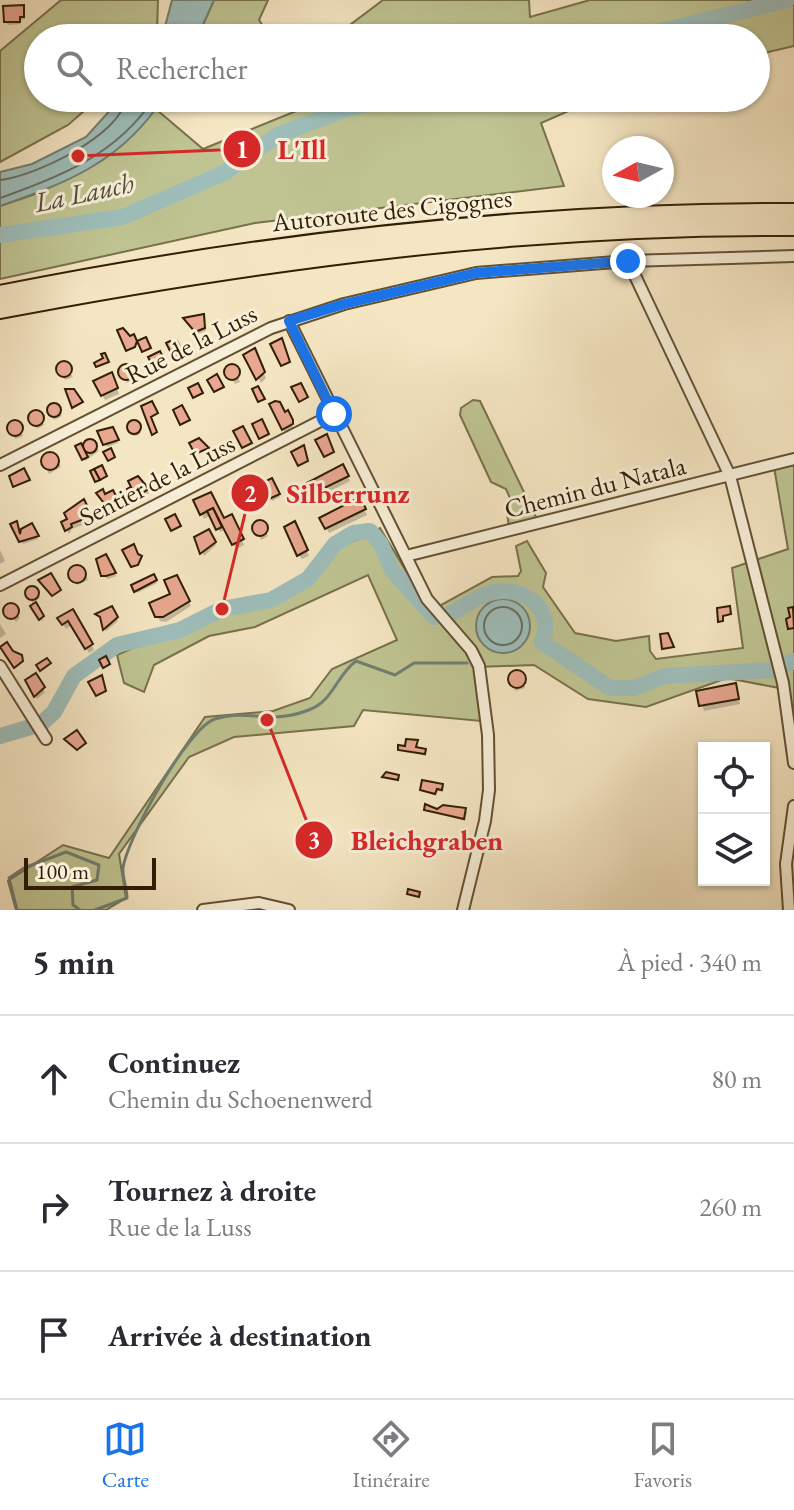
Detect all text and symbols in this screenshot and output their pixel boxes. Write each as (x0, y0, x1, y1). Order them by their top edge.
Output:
search box (24, 24, 770, 112)
icon: search (52, 46, 96, 90)
text: Rechercher (116, 49, 248, 88)
callout: L'Ill (222, 123, 343, 175)
text: L'Ill (277, 131, 327, 167)
text: 1 (236, 134, 248, 165)
north arrow (602, 136, 674, 208)
water label: La Lauch (30, 164, 137, 220)
street label: Autoroute des Cigognes (269, 180, 514, 240)
route end (610, 243, 646, 279)
street label: Rue de la Luss (119, 296, 263, 392)
route start (316, 396, 352, 432)
street label: Sentier de la Luss (73, 426, 241, 534)
street label: Chemin du Natala (501, 448, 690, 526)
callout: Silberrunz (230, 467, 426, 519)
text: Silberrunz (286, 475, 410, 511)
text: 2 (244, 478, 257, 509)
map controls (698, 742, 770, 886)
button: locate (698, 742, 770, 814)
callout: Bleichgraben (294, 814, 519, 866)
button: layers (698, 814, 770, 886)
text: Bleichgraben (351, 822, 503, 858)
text: 3 (308, 824, 320, 855)
scale bar (24, 854, 156, 890)
text: 100 m (36, 857, 89, 886)
text: 5 min (32, 940, 115, 984)
text: À pied · 340 m (617, 945, 762, 979)
text: Continuez (108, 1043, 240, 1082)
icon: ahead (32, 1057, 76, 1101)
text: 80 m (712, 1062, 762, 1096)
text: Chemin du Schoenenwerd (108, 1082, 373, 1116)
text: Tournez à droite (108, 1171, 316, 1210)
icon: right (32, 1185, 76, 1229)
text: 260 m (699, 1190, 762, 1224)
text: Rue de la Luss (108, 1210, 252, 1244)
icon: arrive (32, 1313, 76, 1357)
text: Arrivée à destination (108, 1316, 371, 1355)
tab: Carte (102, 1417, 149, 1494)
tab: Itinéraire (353, 1417, 430, 1494)
tab: Favoris (633, 1417, 692, 1494)

